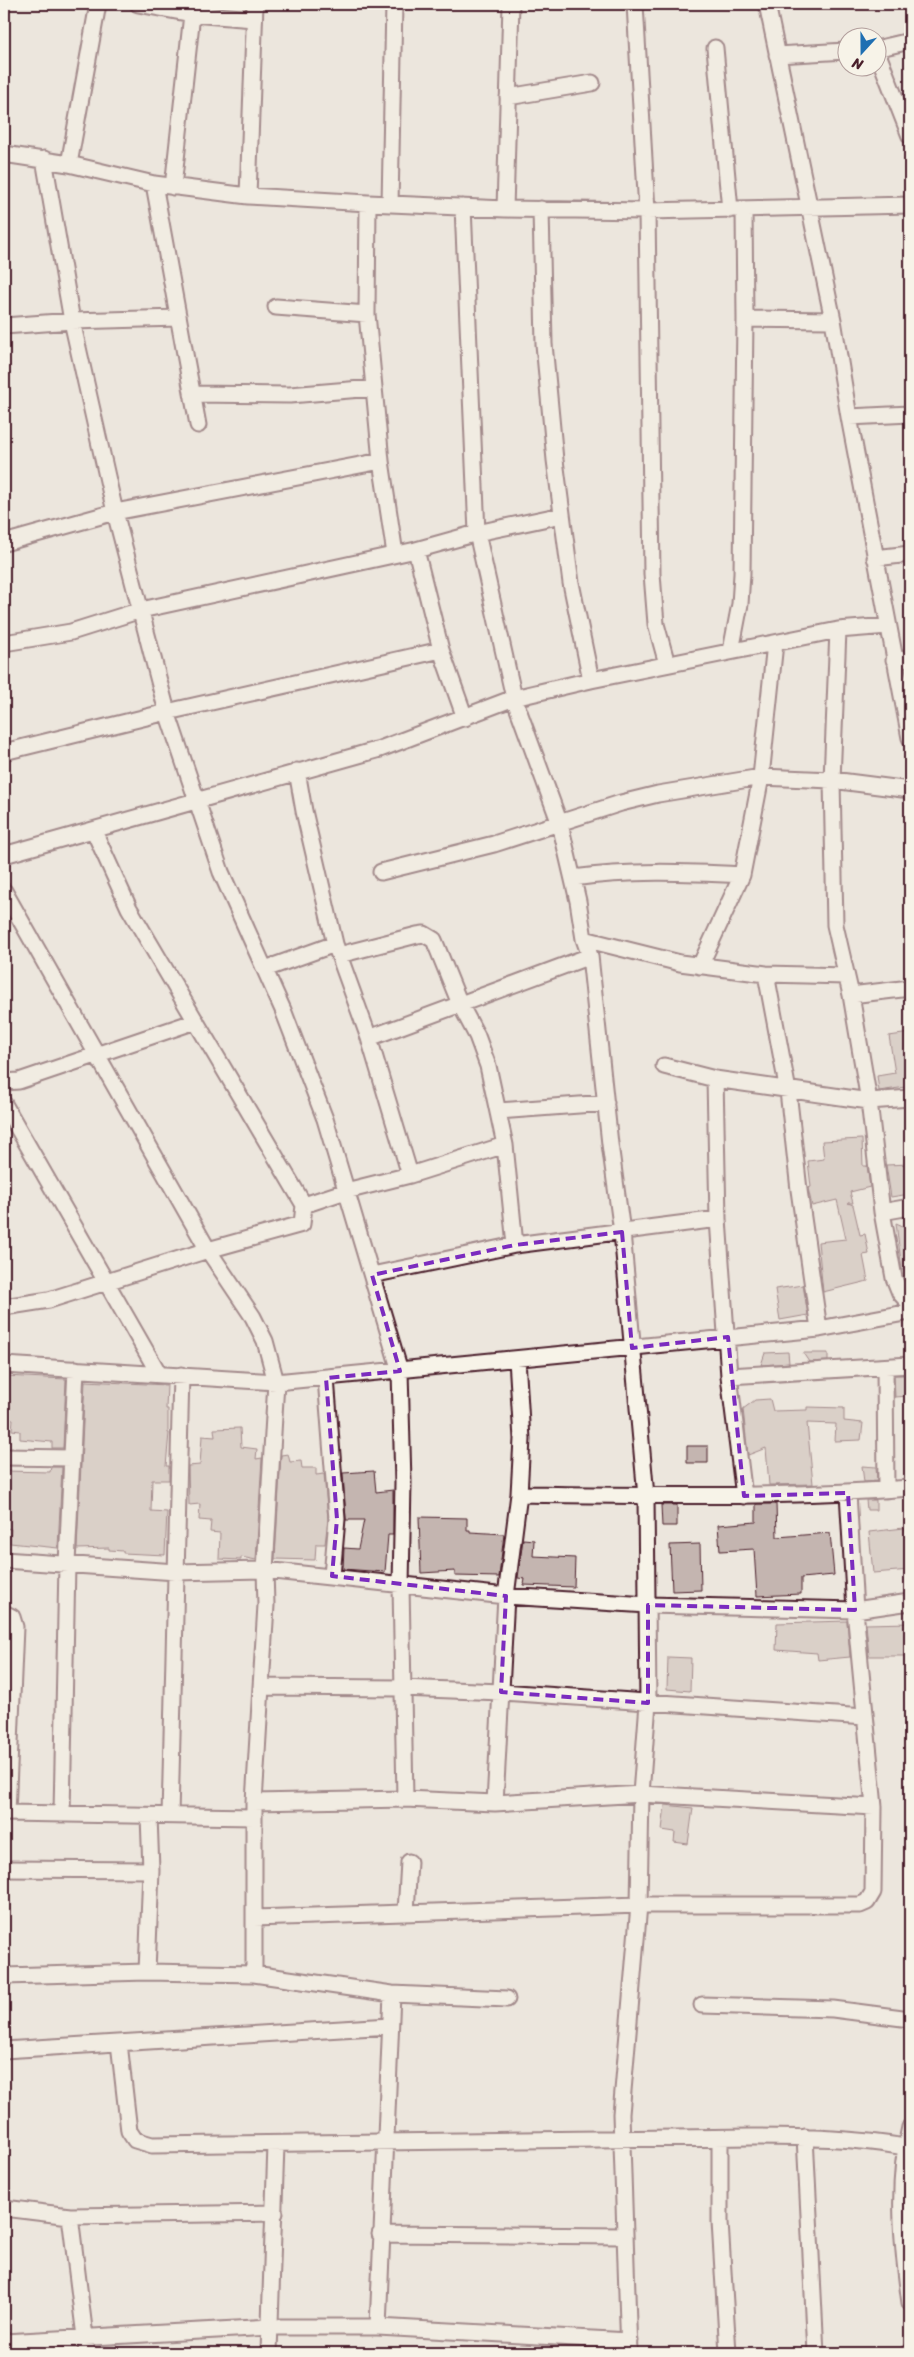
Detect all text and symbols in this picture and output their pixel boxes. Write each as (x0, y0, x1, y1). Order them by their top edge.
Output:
north arrow (836, 28, 886, 78)
text: N (848, 50, 867, 77)

